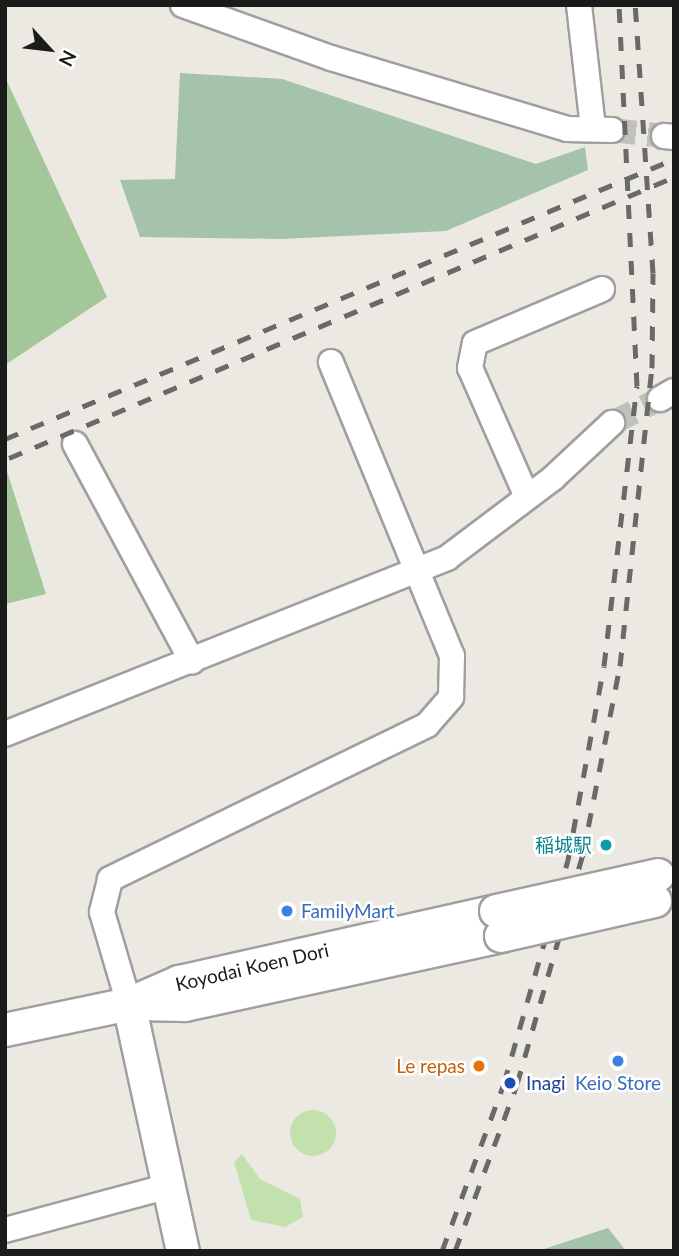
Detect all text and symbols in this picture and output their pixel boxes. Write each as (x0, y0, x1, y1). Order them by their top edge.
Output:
north arrow (14, 14, 84, 84)
text: N (55, 47, 82, 70)
place label: 稲城駅 (535, 834, 592, 856)
marker: 稲城駅 (598, 837, 614, 853)
place label: FamilyMart (301, 900, 395, 922)
marker: FamilyMart (279, 903, 295, 919)
street label: Koyodai Koen Dori (173, 938, 331, 996)
marker: Keio Store (610, 1053, 626, 1069)
place label: Le repas (396, 1055, 465, 1077)
marker: Le repas (471, 1058, 487, 1074)
place label: Inagi (526, 1072, 566, 1094)
place label: Keio Store (575, 1072, 661, 1094)
marker: Inagi (500, 1073, 520, 1093)

